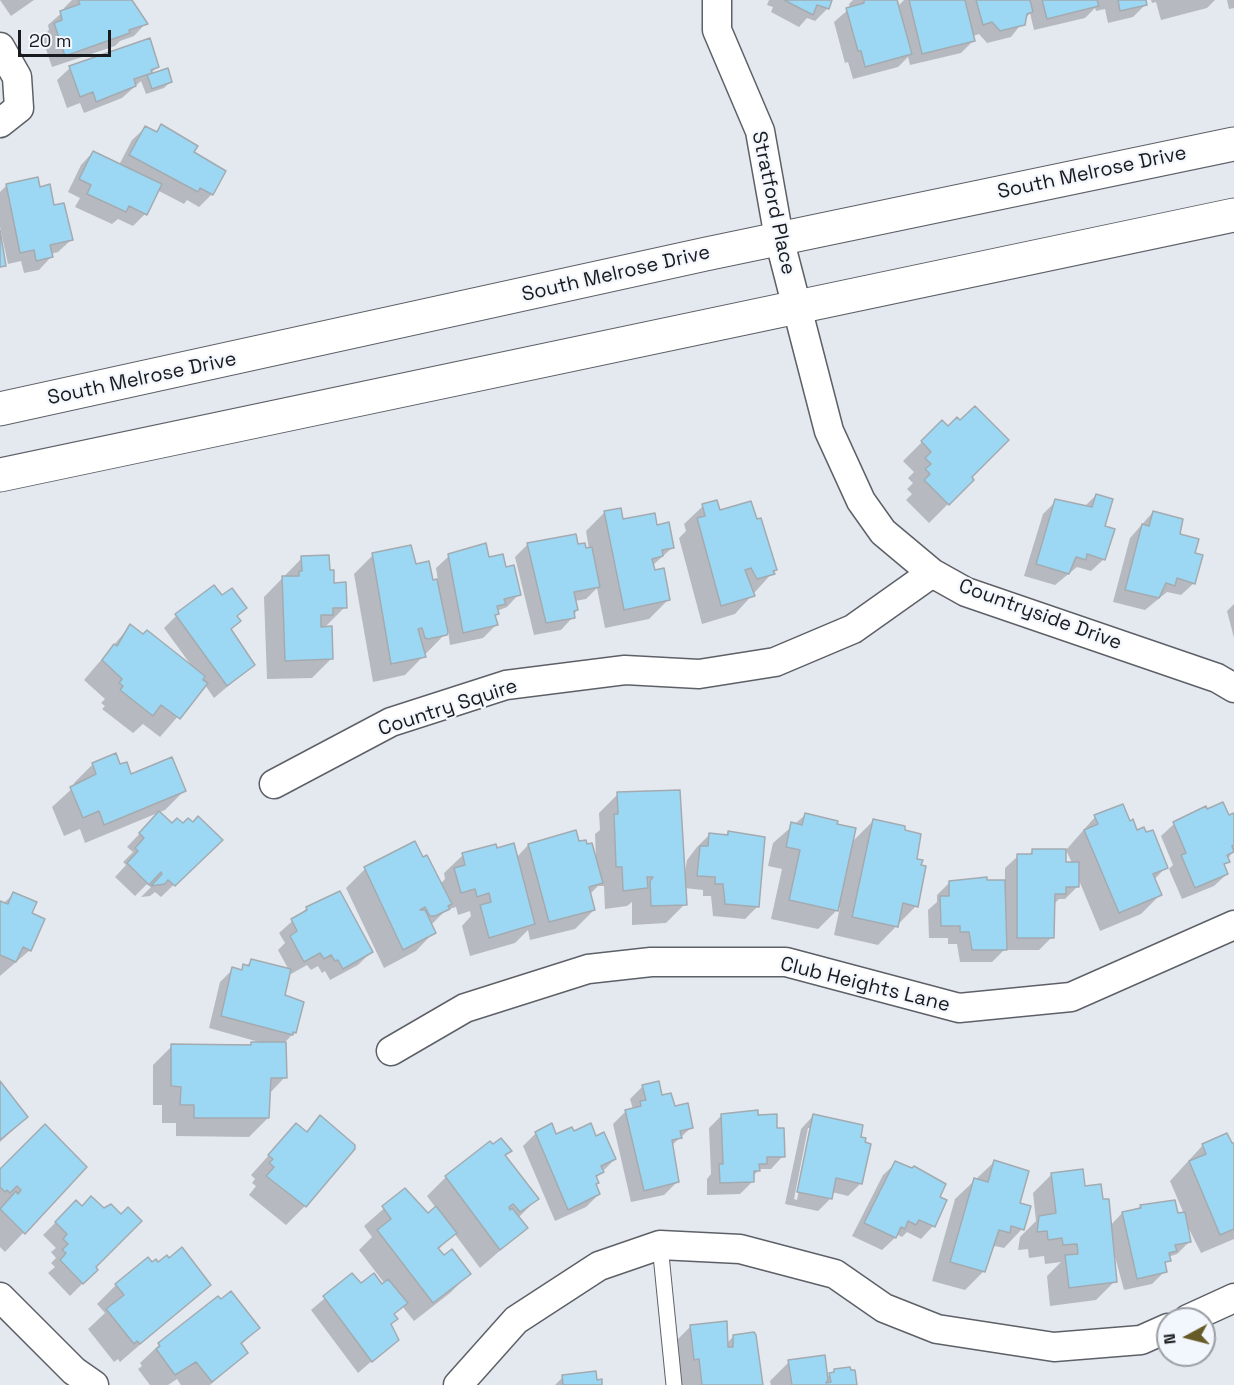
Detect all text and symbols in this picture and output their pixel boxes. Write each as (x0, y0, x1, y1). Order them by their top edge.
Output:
scale bar (21, 18, 114, 56)
text: 20 m (29, 29, 72, 52)
street label: Stratford Place (746, 129, 800, 277)
street label: South Melrose Drive (995, 141, 1189, 205)
street label: South Melrose Drive (520, 241, 712, 307)
street label: South Melrose Drive (45, 347, 239, 411)
street label: Countryside Drive (955, 574, 1125, 656)
street label: Country Squire (375, 674, 521, 742)
street label: Club Heights Lane (778, 952, 952, 1018)
north arrow (1156, 1307, 1216, 1367)
text: N (1159, 1332, 1181, 1346)

